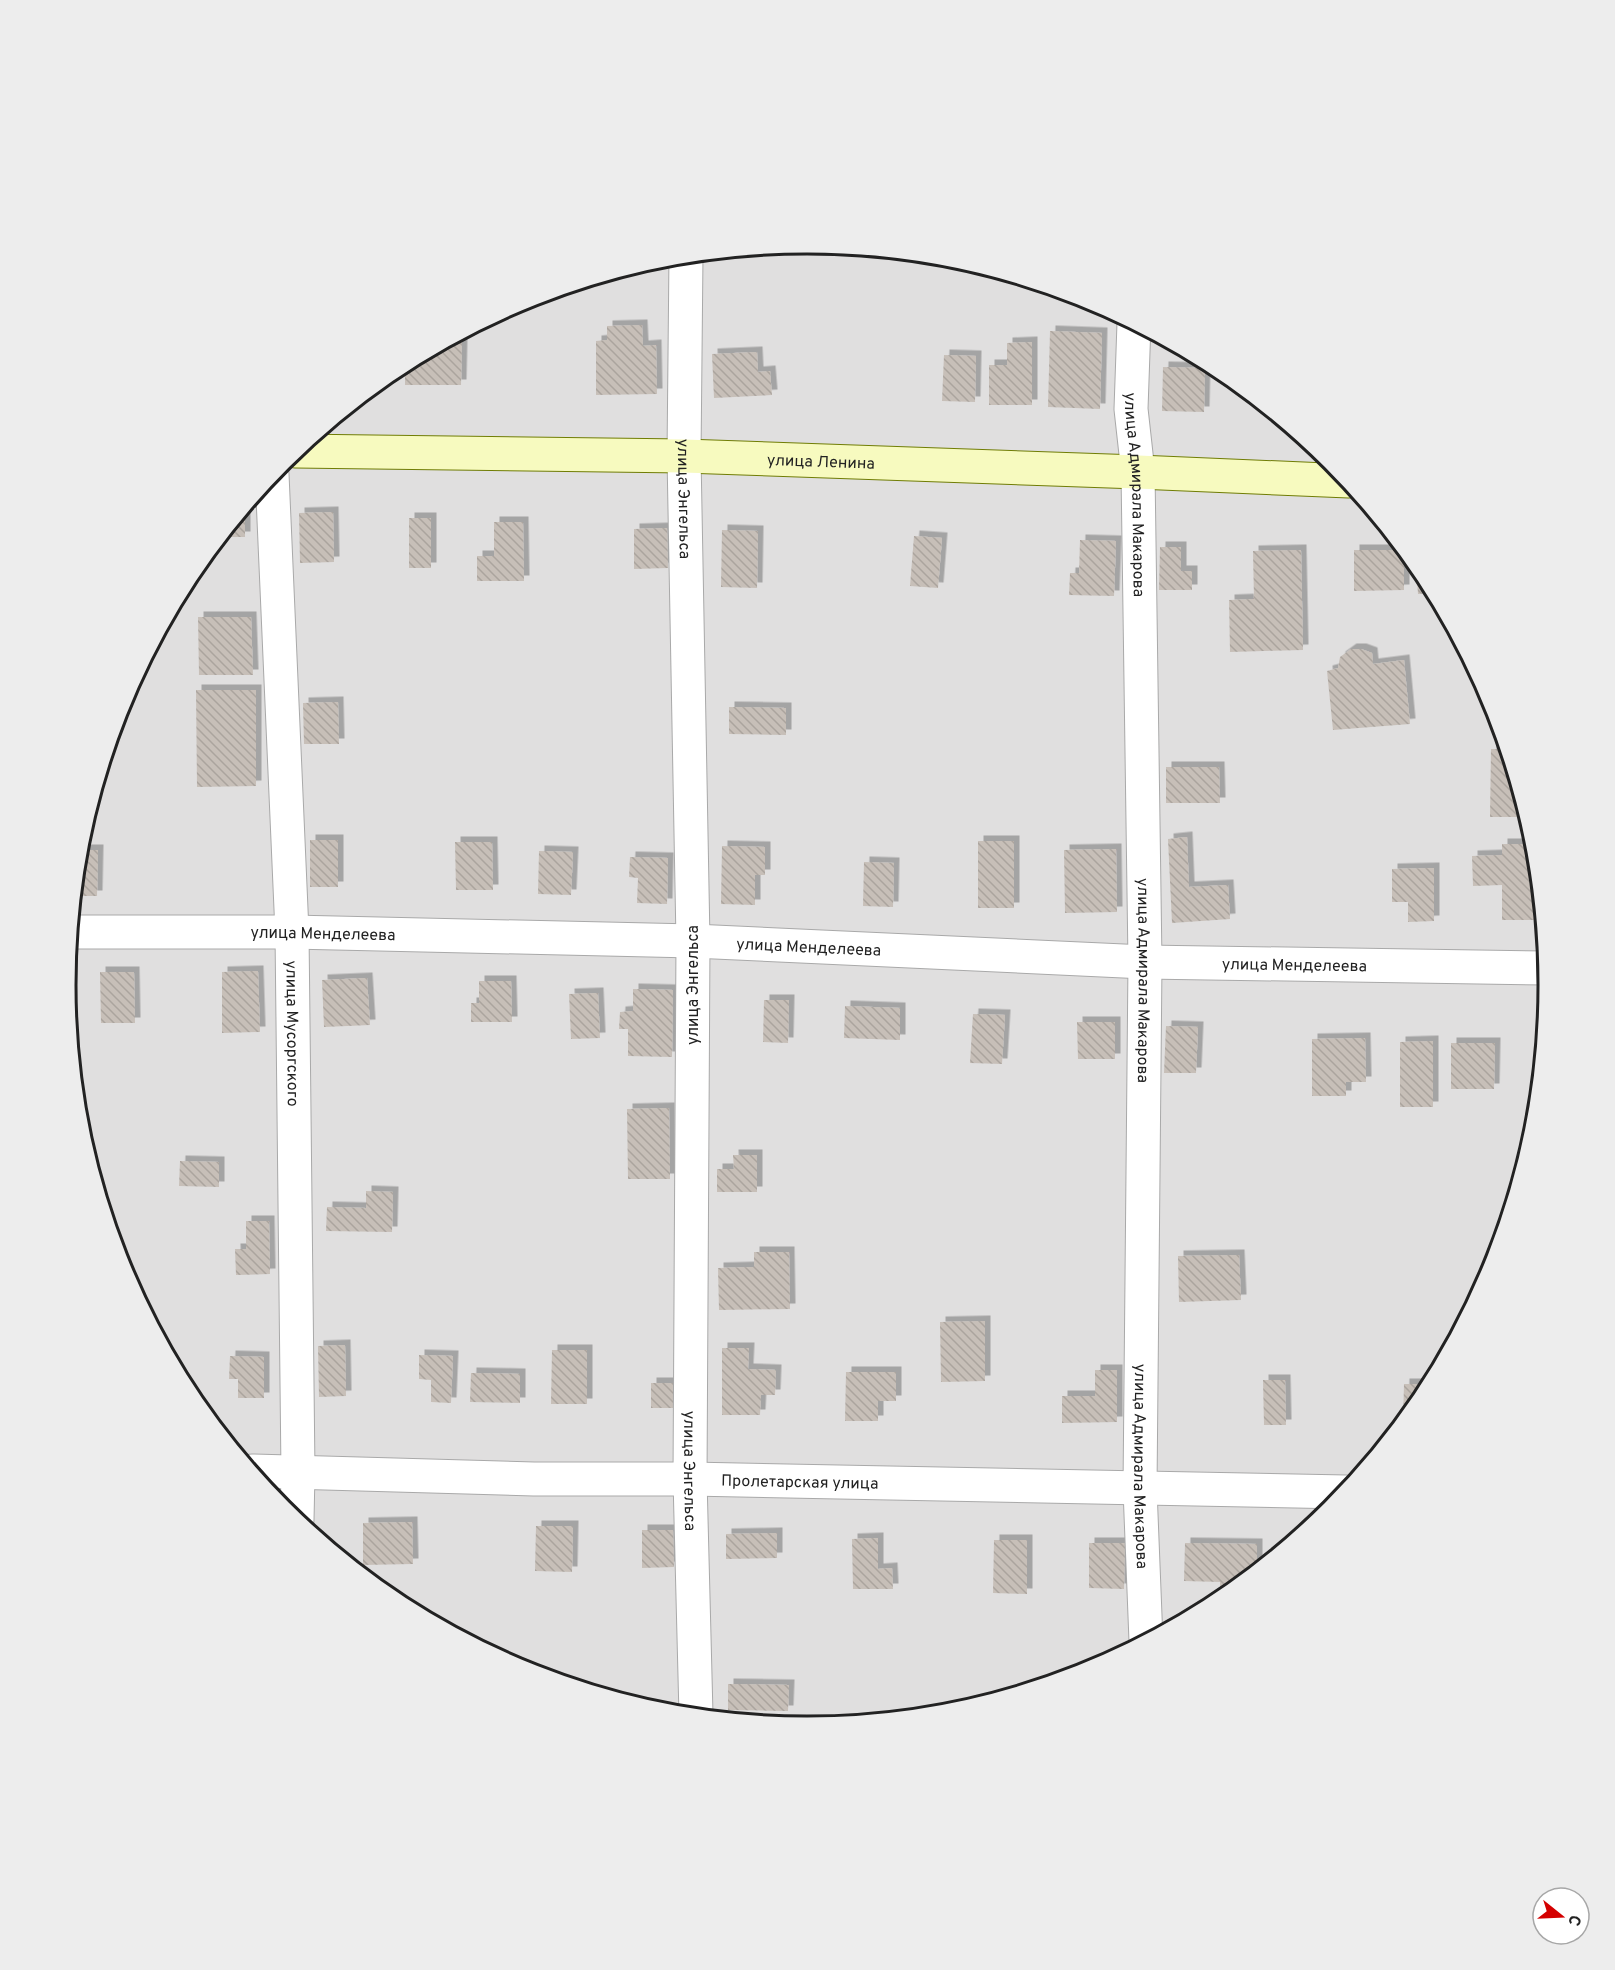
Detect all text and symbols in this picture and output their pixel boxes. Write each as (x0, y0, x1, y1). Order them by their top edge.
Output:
street label: улица Адмирала Макарова (1119, 392, 1148, 597)
street label: улица Энгельса (672, 439, 694, 559)
street label: улица Ленина (766, 451, 875, 475)
street label: улица Адмирала Макарова (1132, 878, 1153, 1083)
street label: улица Менделеева (250, 924, 396, 946)
street label: улица Энгельса (684, 925, 704, 1045)
street label: улица Менделеева (736, 935, 882, 962)
street label: улица Менделеева (1222, 955, 1367, 977)
street label: улица Мусоргского (280, 960, 302, 1107)
street label: улица Адмирала Макарова (1128, 1364, 1151, 1569)
street label: улица Энгельса (678, 1411, 699, 1531)
street label: Пролетарская улица (721, 1472, 879, 1495)
north arrow (1531, 1886, 1591, 1946)
text: С (1562, 1912, 1584, 1928)

